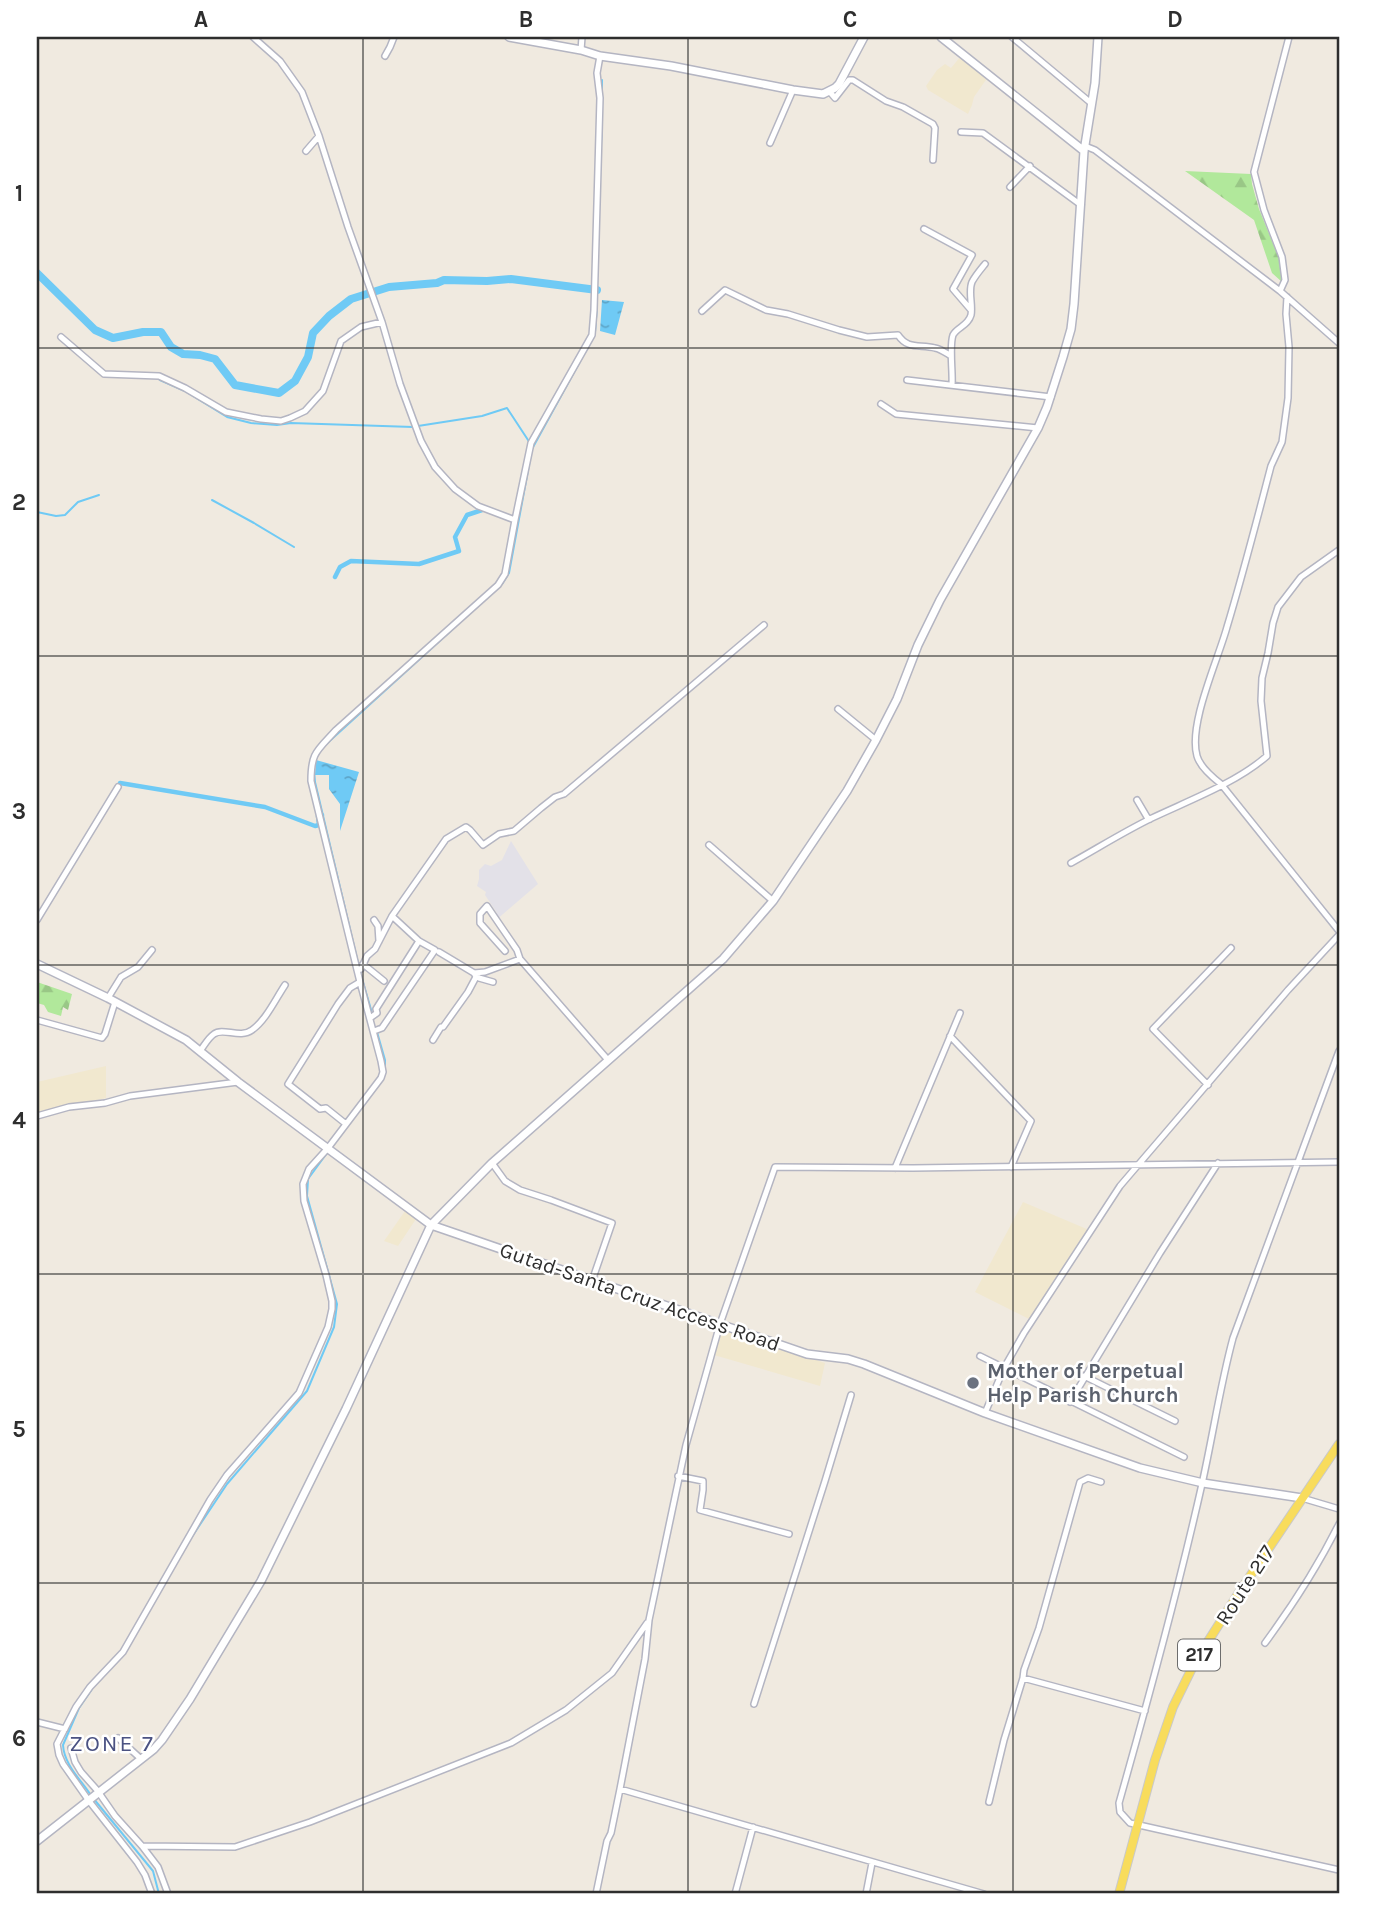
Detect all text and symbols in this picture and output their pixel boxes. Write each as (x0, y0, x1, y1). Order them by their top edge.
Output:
text: A (194, 6, 208, 33)
text: B (519, 6, 533, 33)
text: C (843, 6, 857, 33)
text: D (1167, 6, 1183, 33)
text: 1 (15, 180, 23, 207)
text: 2 (12, 489, 26, 516)
text: 3 (12, 798, 26, 825)
text: 4 (12, 1107, 26, 1134)
street label: Gutad-Santa Cruz Access Road (497, 1238, 783, 1356)
place label: Mother of Perpetual Help Parish Church (987, 1359, 1184, 1407)
marker: Mother of Perpetual Help Parish Church (965, 1375, 981, 1391)
text: 5 (12, 1416, 26, 1443)
street label: Route 217 (1211, 1541, 1280, 1629)
road number: 217 (1178, 1639, 1220, 1670)
text: 6 (12, 1725, 26, 1752)
district label: ZONE 7 (69, 1730, 155, 1757)

